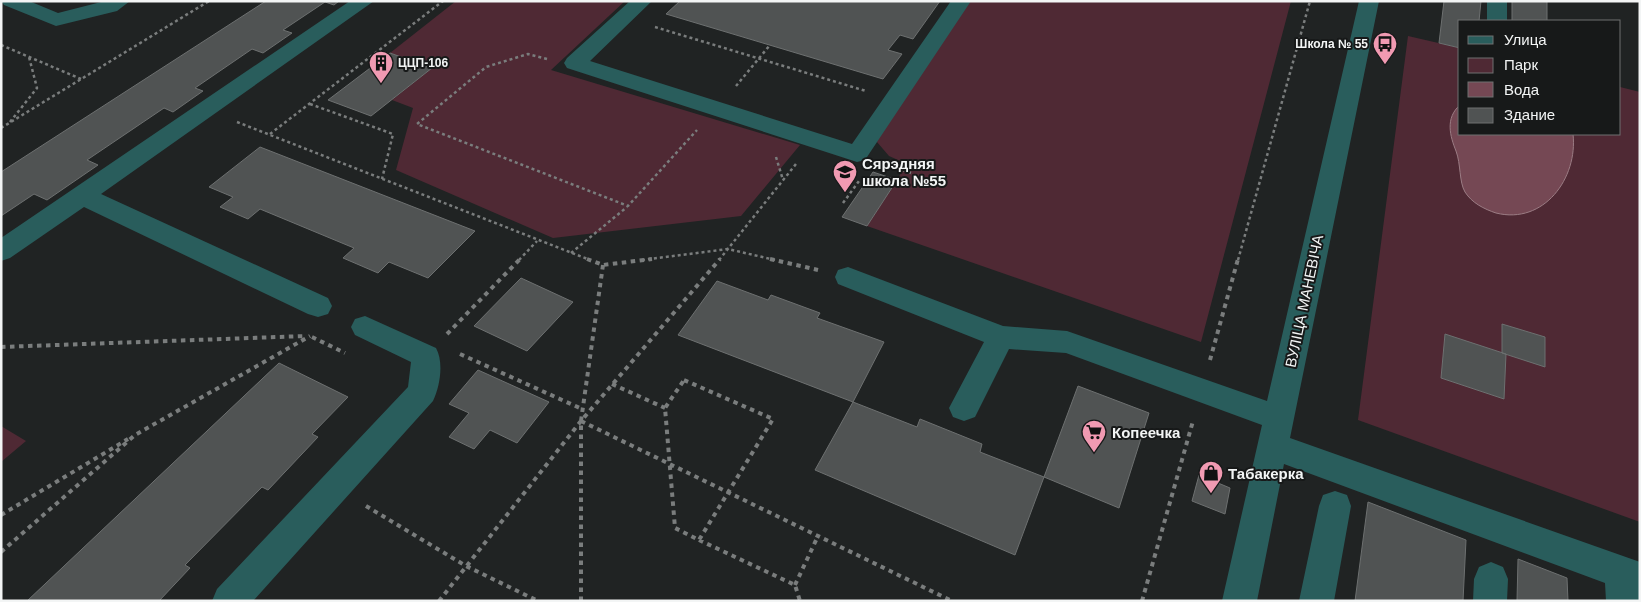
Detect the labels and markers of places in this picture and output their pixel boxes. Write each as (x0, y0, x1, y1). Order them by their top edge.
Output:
bus stop icon: Школа № 55 (1372, 31, 1398, 65)
place label: Школа № 55 (1295, 37, 1368, 51)
building icon: ЦЦП-106 (368, 50, 394, 84)
place label: ЦЦП-106 (398, 56, 449, 70)
place label: Сярэдняя школа №55 (862, 155, 946, 189)
school or university icon: Сярэдняя школа №55 (832, 159, 858, 193)
supermarket icon: Копеечка (1081, 419, 1107, 453)
place label: Копеечка (1112, 424, 1181, 441)
shop icon: Табакерка (1198, 460, 1224, 494)
place label: Табакерка (1228, 465, 1304, 482)

